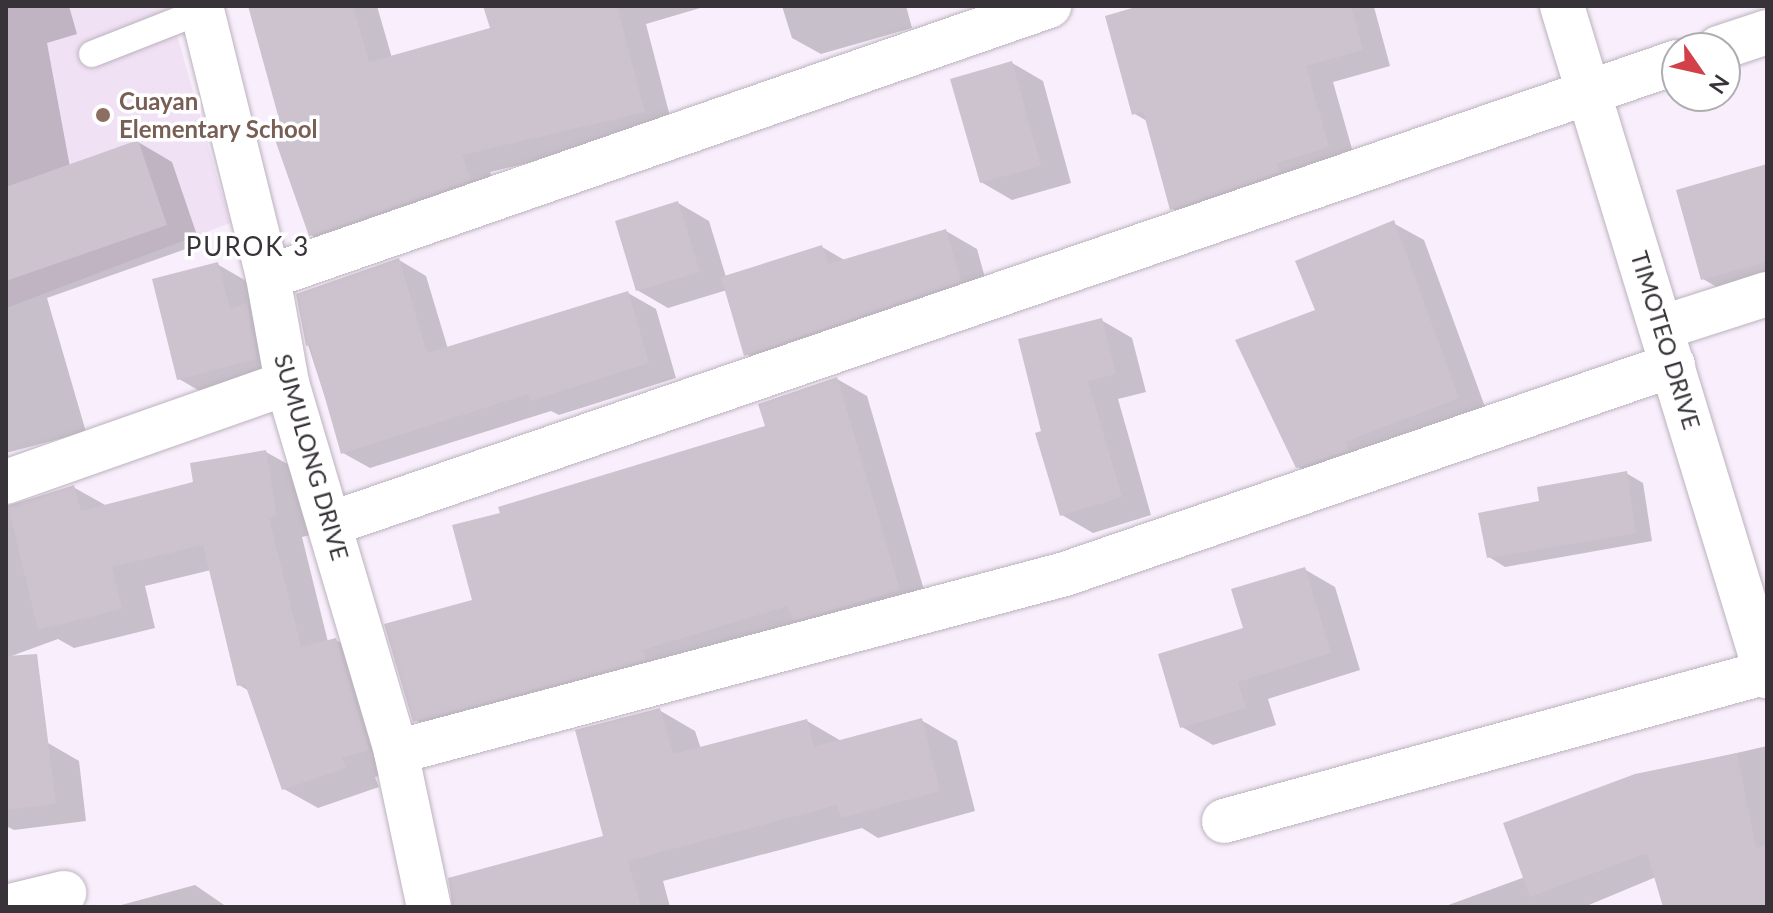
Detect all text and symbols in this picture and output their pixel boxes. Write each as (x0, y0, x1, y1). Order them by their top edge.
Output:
north arrow (1661, 32, 1741, 112)
text: N (1704, 70, 1736, 99)
place label: Cuayan Elementary School (119, 87, 318, 143)
marker: Cuayan Elementary School (94, 106, 112, 124)
district label: PUROK 3 (186, 231, 310, 263)
street label: TIMOTEO DRIVE (1625, 247, 1707, 433)
street label: SUMULONG DRIVE (269, 350, 355, 564)

